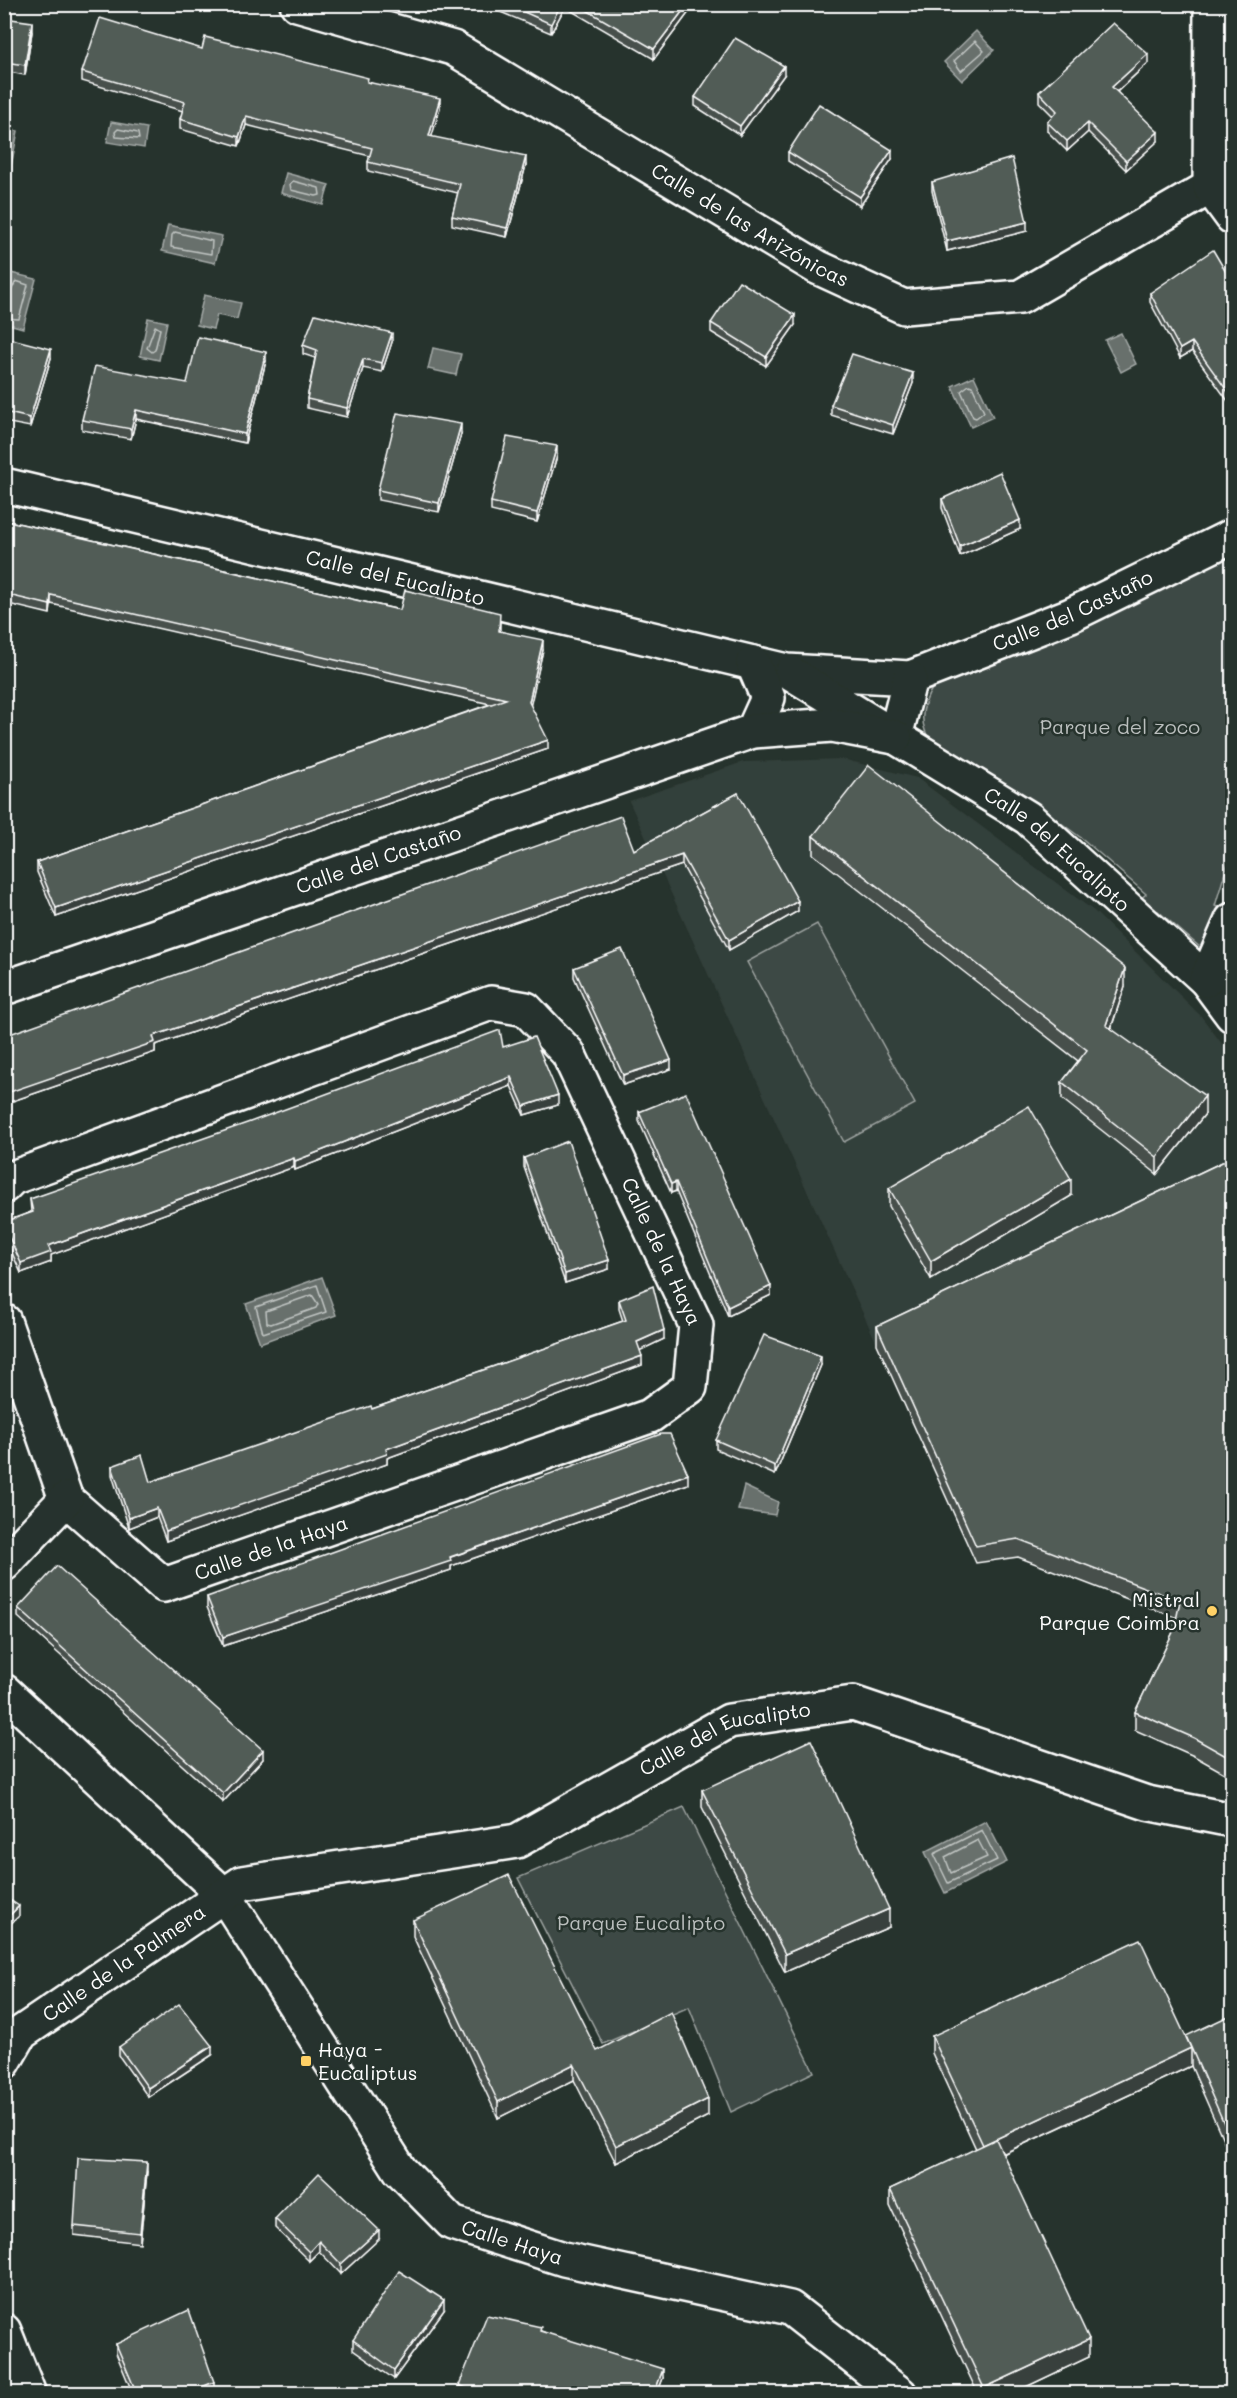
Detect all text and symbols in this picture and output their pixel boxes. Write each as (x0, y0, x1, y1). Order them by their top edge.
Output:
street label: Calle de las Arizónicas (647, 156, 853, 292)
street label: Calle del Eucalipto (303, 543, 487, 611)
street label: Calle del Castaño (988, 563, 1157, 657)
park label: Parque del zoco (1040, 713, 1200, 739)
street label: Calle del Eucalipto (980, 780, 1136, 917)
street label: Calle del Castaño (292, 818, 464, 899)
street label: Calle de la Haya (616, 1173, 708, 1329)
street label: Calle de la Haya (191, 1509, 351, 1585)
place label: Mistral Parque Coimbra (1039, 1586, 1200, 1635)
marker: Mistral Parque Coimbra (1205, 1604, 1219, 1618)
street label: Calle del Eucalipto (634, 1695, 812, 1781)
street label: Calle de la Palmera (37, 1898, 210, 2027)
park label: Parque Eucalipto (557, 1909, 725, 1935)
place label: Haya - Eucaliptus (318, 2036, 418, 2085)
marker: Haya - Eucaliptus (299, 2054, 313, 2068)
street label: Calle Haya (458, 2213, 567, 2270)

